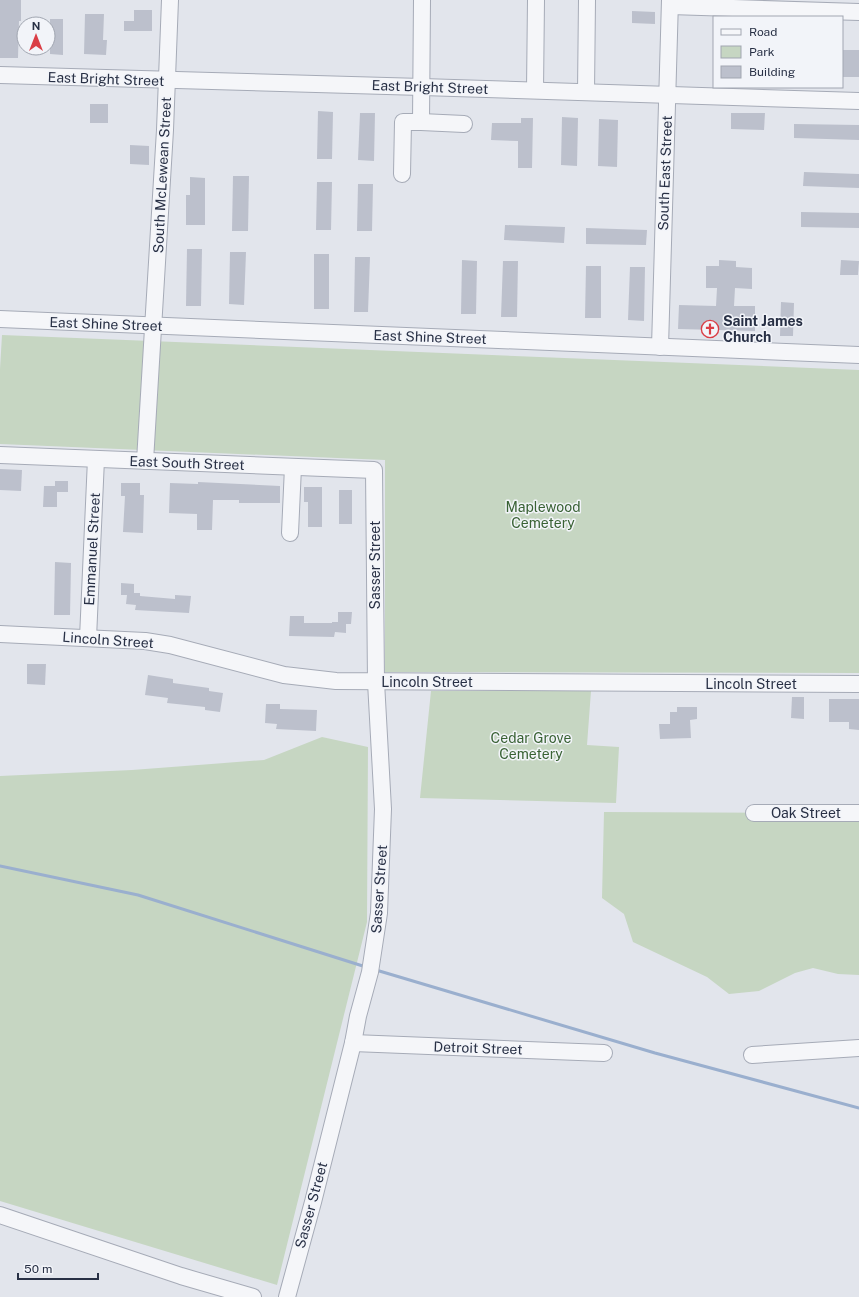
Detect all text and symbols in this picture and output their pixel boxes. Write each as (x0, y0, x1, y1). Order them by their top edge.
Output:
north arrow (16, 16, 56, 56)
legend (713, 16, 843, 88)
text: N (32, 20, 40, 32)
text: Road (749, 25, 777, 39)
text: Park (749, 45, 775, 59)
text: Building (749, 65, 795, 79)
street label: East Bright Street (47, 69, 165, 89)
street label: East Bright Street (371, 77, 489, 97)
street label: South McLewean Street (150, 96, 174, 254)
street label: South East Street (655, 115, 675, 231)
place label: Saint James Church (723, 313, 803, 345)
street label: East Shine Street (49, 314, 163, 334)
church icon: Saint James Church (700, 319, 720, 339)
street label: East Shine Street (373, 327, 487, 347)
street label: East South Street (129, 453, 245, 473)
street label: Emmanuel Street (81, 492, 103, 606)
park label: Maplewood Cemetery (505, 499, 581, 531)
street label: Sasser Street (367, 521, 383, 609)
street label: Lincoln Street (62, 629, 154, 651)
street label: Lincoln Street (381, 674, 473, 690)
street label: Lincoln Street (705, 676, 797, 692)
park label: Cedar Grove Cemetery (491, 730, 571, 762)
street label: Oak Street (771, 805, 841, 821)
street label: Sasser Street (368, 844, 390, 934)
street label: Detroit Street (433, 1038, 523, 1058)
street label: Sasser Street (292, 1160, 330, 1250)
scale bar (18, 1255, 98, 1281)
text: 50 m (24, 1262, 52, 1276)

